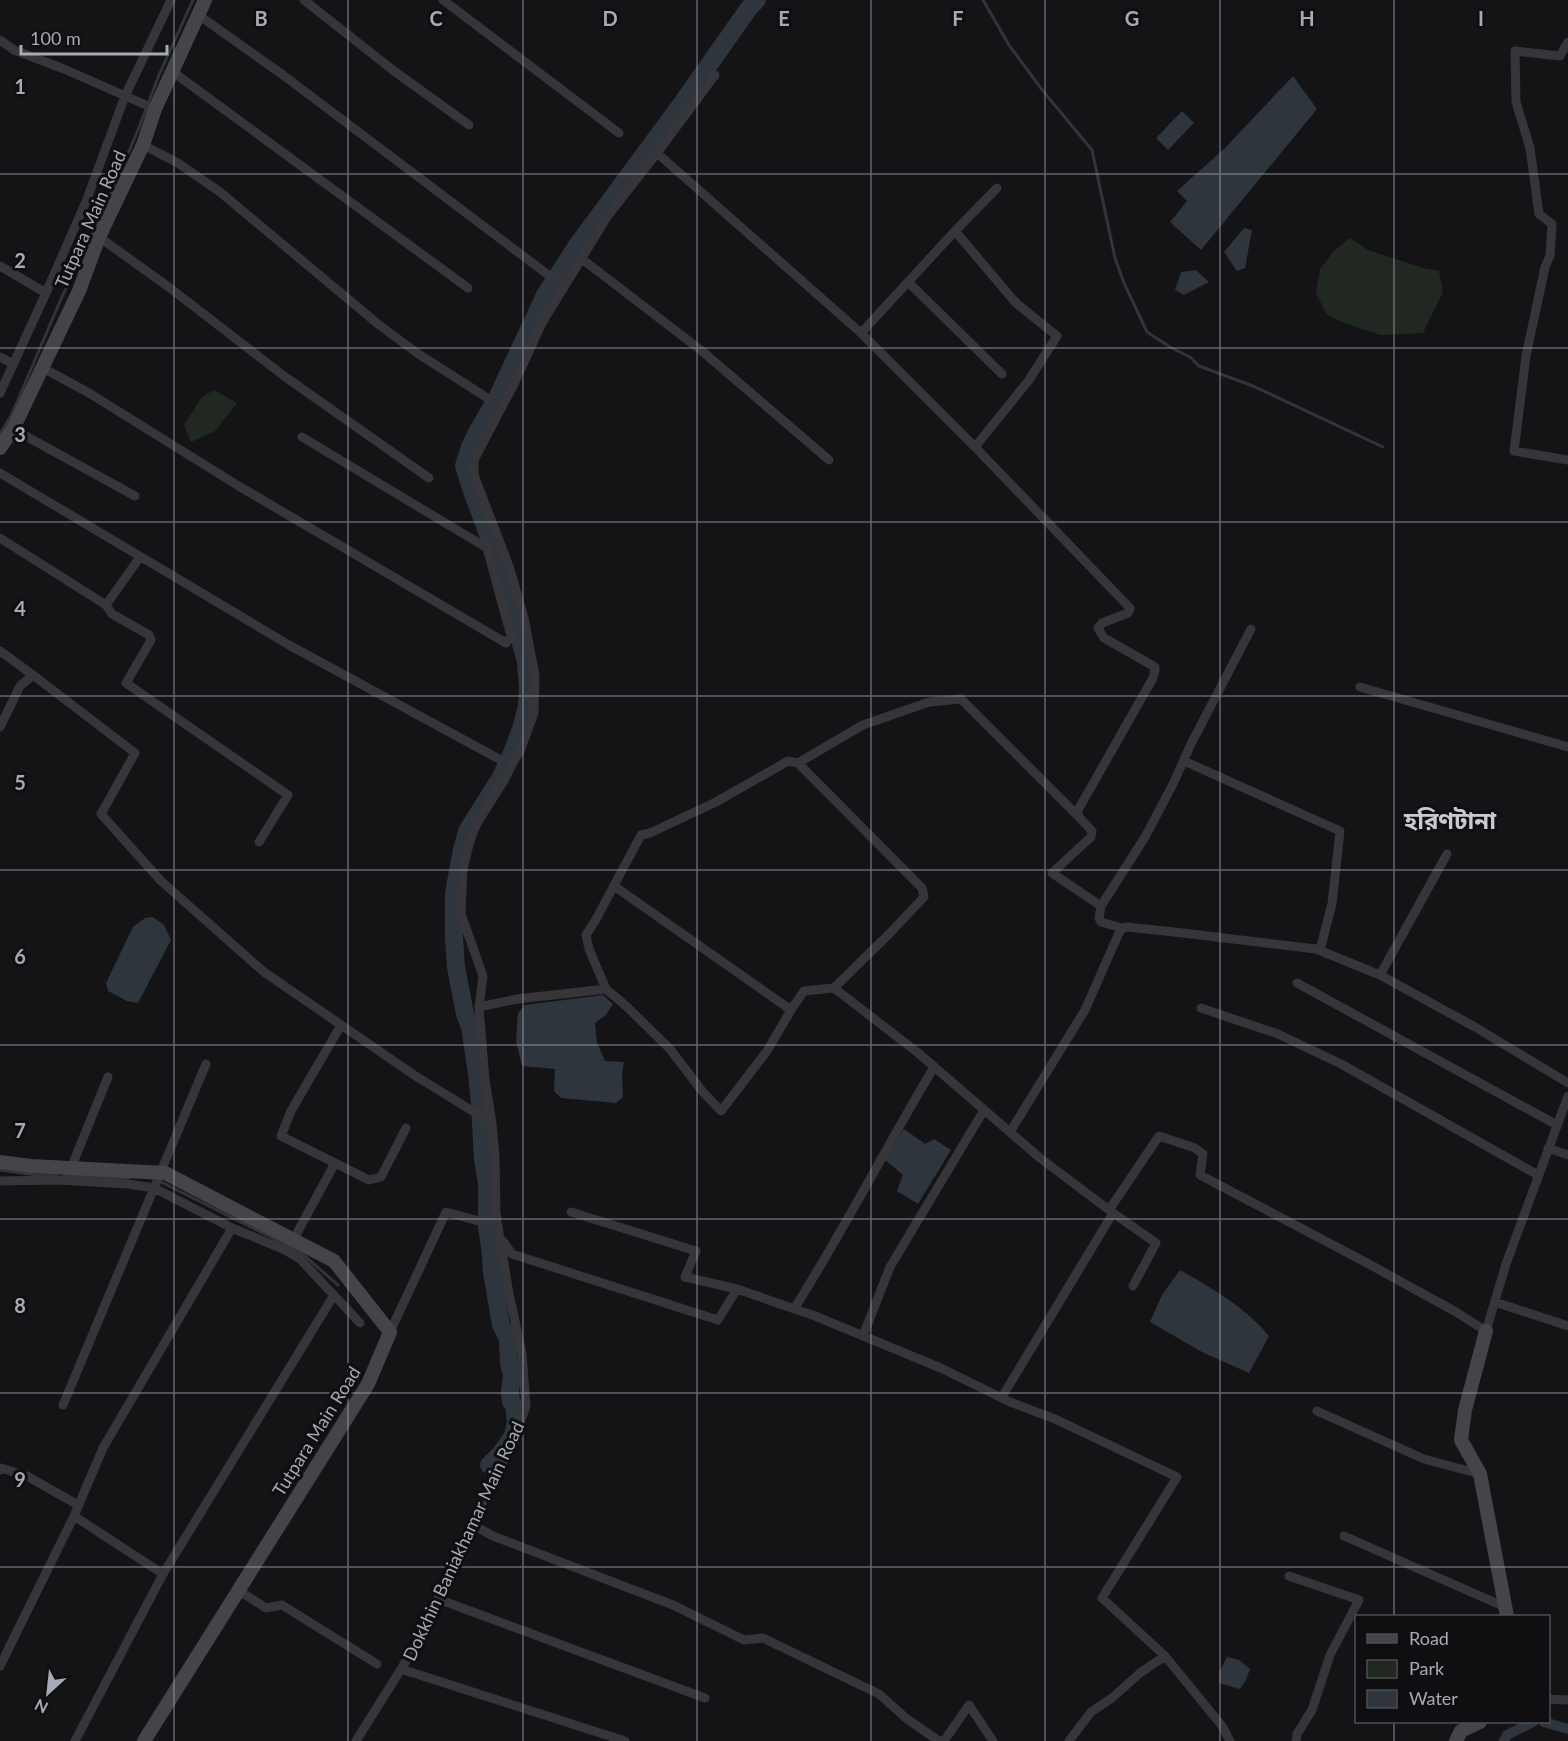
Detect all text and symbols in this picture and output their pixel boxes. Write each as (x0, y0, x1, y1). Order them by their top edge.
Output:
text: B (254, 6, 268, 30)
text: C (429, 6, 443, 30)
text: D (602, 6, 618, 30)
text: E (778, 6, 790, 30)
text: F (952, 6, 964, 30)
text: G (1125, 6, 1139, 30)
text: H (1299, 6, 1315, 30)
text: I (1478, 6, 1484, 30)
scale bar (21, 18, 166, 56)
text: 100 m (30, 27, 81, 49)
text: 1 (14, 74, 26, 98)
street label: Tutpara Main Road (50, 147, 130, 291)
text: 2 (14, 248, 26, 272)
text: 3 (14, 422, 26, 446)
text: 4 (14, 596, 26, 620)
text: 5 (14, 770, 26, 794)
district label: হরিণটানা (1403, 805, 1497, 834)
text: 6 (14, 944, 26, 968)
text: 7 (14, 1118, 26, 1142)
text: 8 (14, 1293, 26, 1317)
street label: Tutpara Main Road (267, 1362, 365, 1500)
street label: Dokkhin Baniakhamar Main Road (398, 1418, 528, 1664)
text: 9 (14, 1467, 26, 1491)
legend (1355, 1615, 1550, 1723)
text: Road (1409, 1627, 1449, 1649)
text: Park (1409, 1657, 1445, 1679)
north arrow (18, 1663, 78, 1723)
text: Water (1409, 1687, 1458, 1709)
text: N (31, 1696, 51, 1718)

